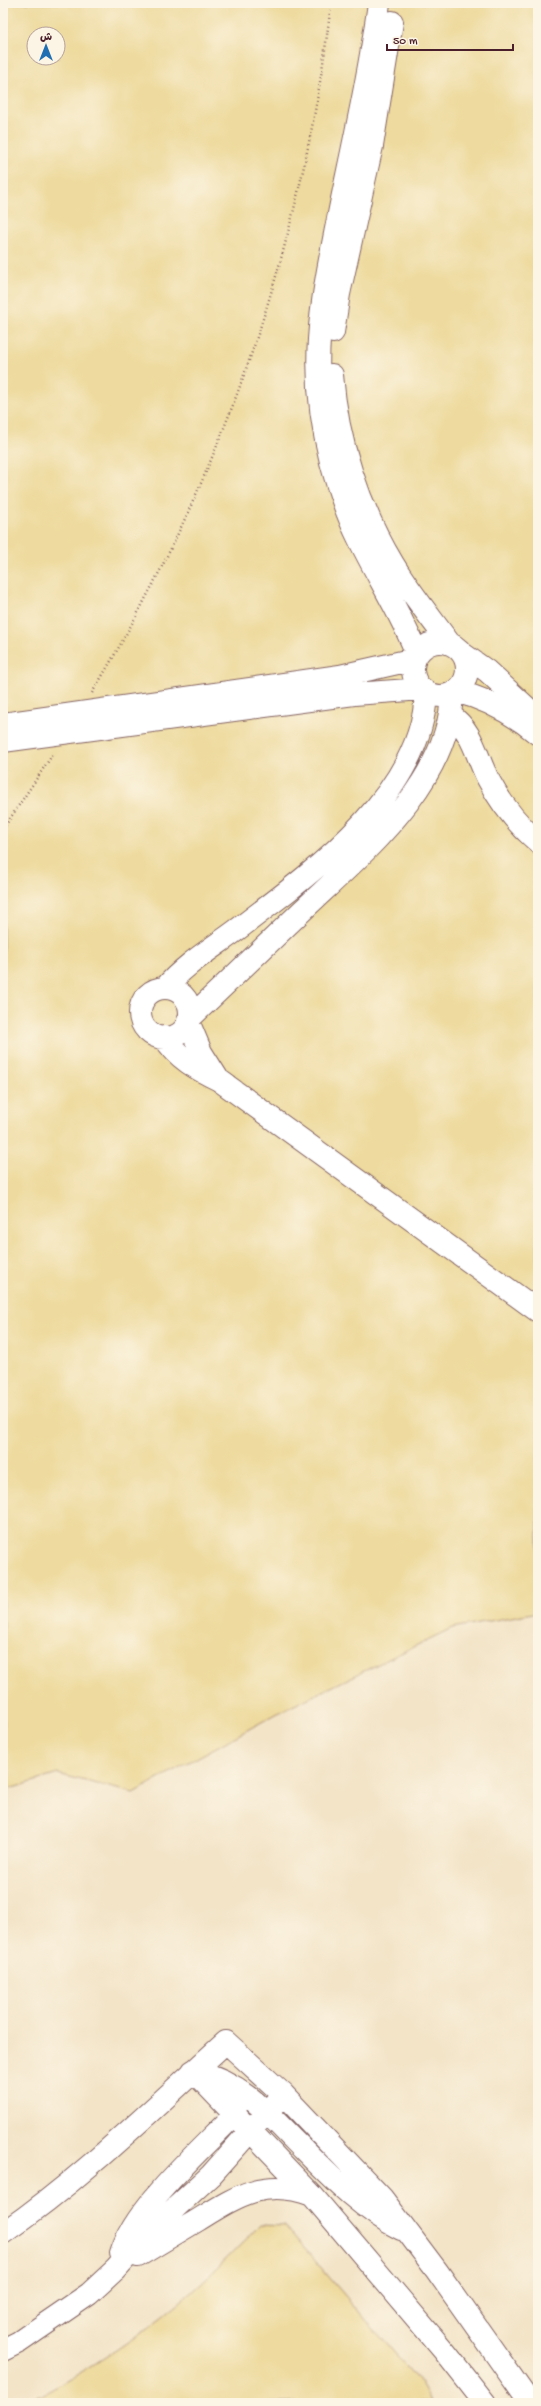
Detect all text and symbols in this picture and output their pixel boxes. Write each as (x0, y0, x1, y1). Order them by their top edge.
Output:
north arrow (26, 26, 66, 66)
scale bar (387, 26, 513, 52)
text: ش (40, 32, 52, 44)
text: 50 m (393, 35, 418, 49)

